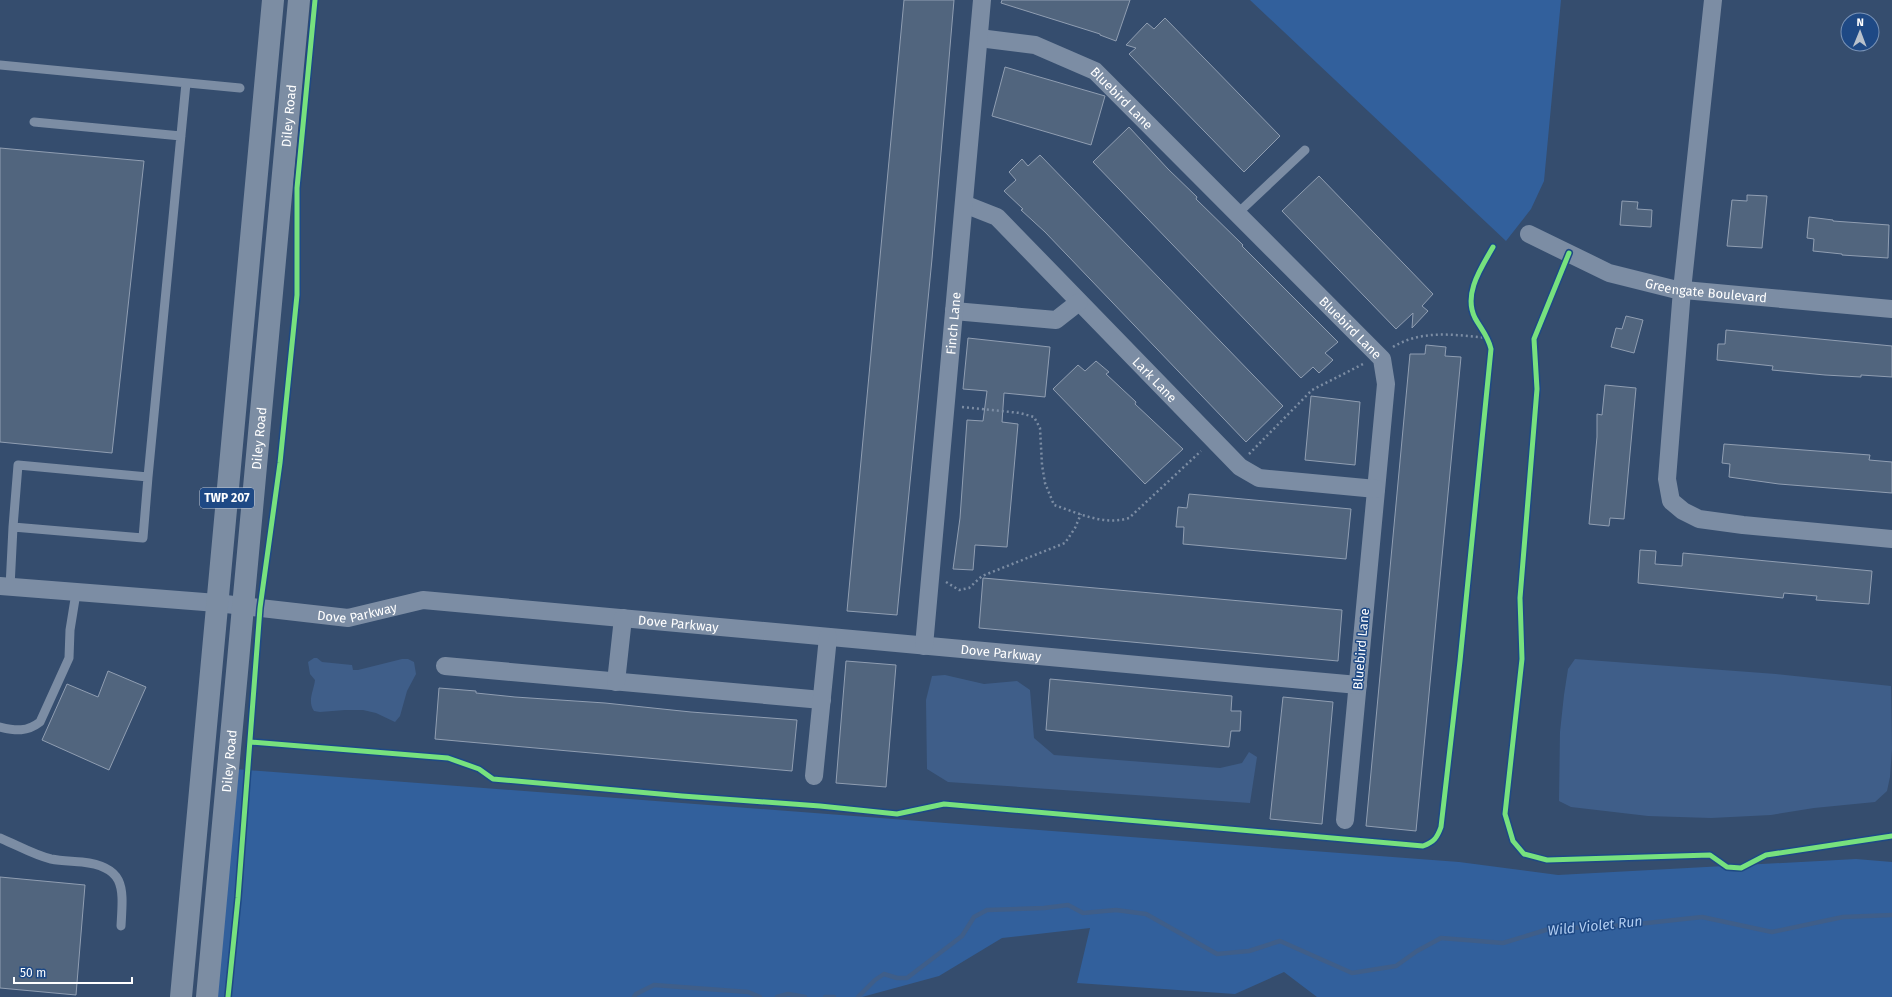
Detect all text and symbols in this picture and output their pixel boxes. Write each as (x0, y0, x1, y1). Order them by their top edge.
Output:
north arrow (1840, 12, 1880, 52)
text: N (1856, 16, 1864, 29)
street label: Bluebird Lane (1088, 64, 1156, 132)
street label: Diley Road (278, 84, 299, 148)
street label: Greengate Boulevard (1644, 275, 1768, 305)
street label: Finch Lane (943, 291, 963, 355)
street label: Bluebird Lane (1316, 293, 1385, 362)
street label: Lark Lane (1130, 354, 1180, 405)
street label: Diley Road (248, 406, 269, 470)
road number: TWP 207 (200, 488, 254, 508)
street label: Dove Parkway (316, 599, 399, 626)
street label: Bluebird Lane (1350, 608, 1372, 690)
street label: Dove Parkway (637, 612, 720, 634)
street label: Dove Parkway (960, 641, 1043, 664)
street label: Diley Road (218, 729, 239, 793)
water label: Wild Violet Run (1547, 913, 1643, 939)
scale bar (14, 959, 132, 985)
text: 50 m (20, 966, 46, 980)

